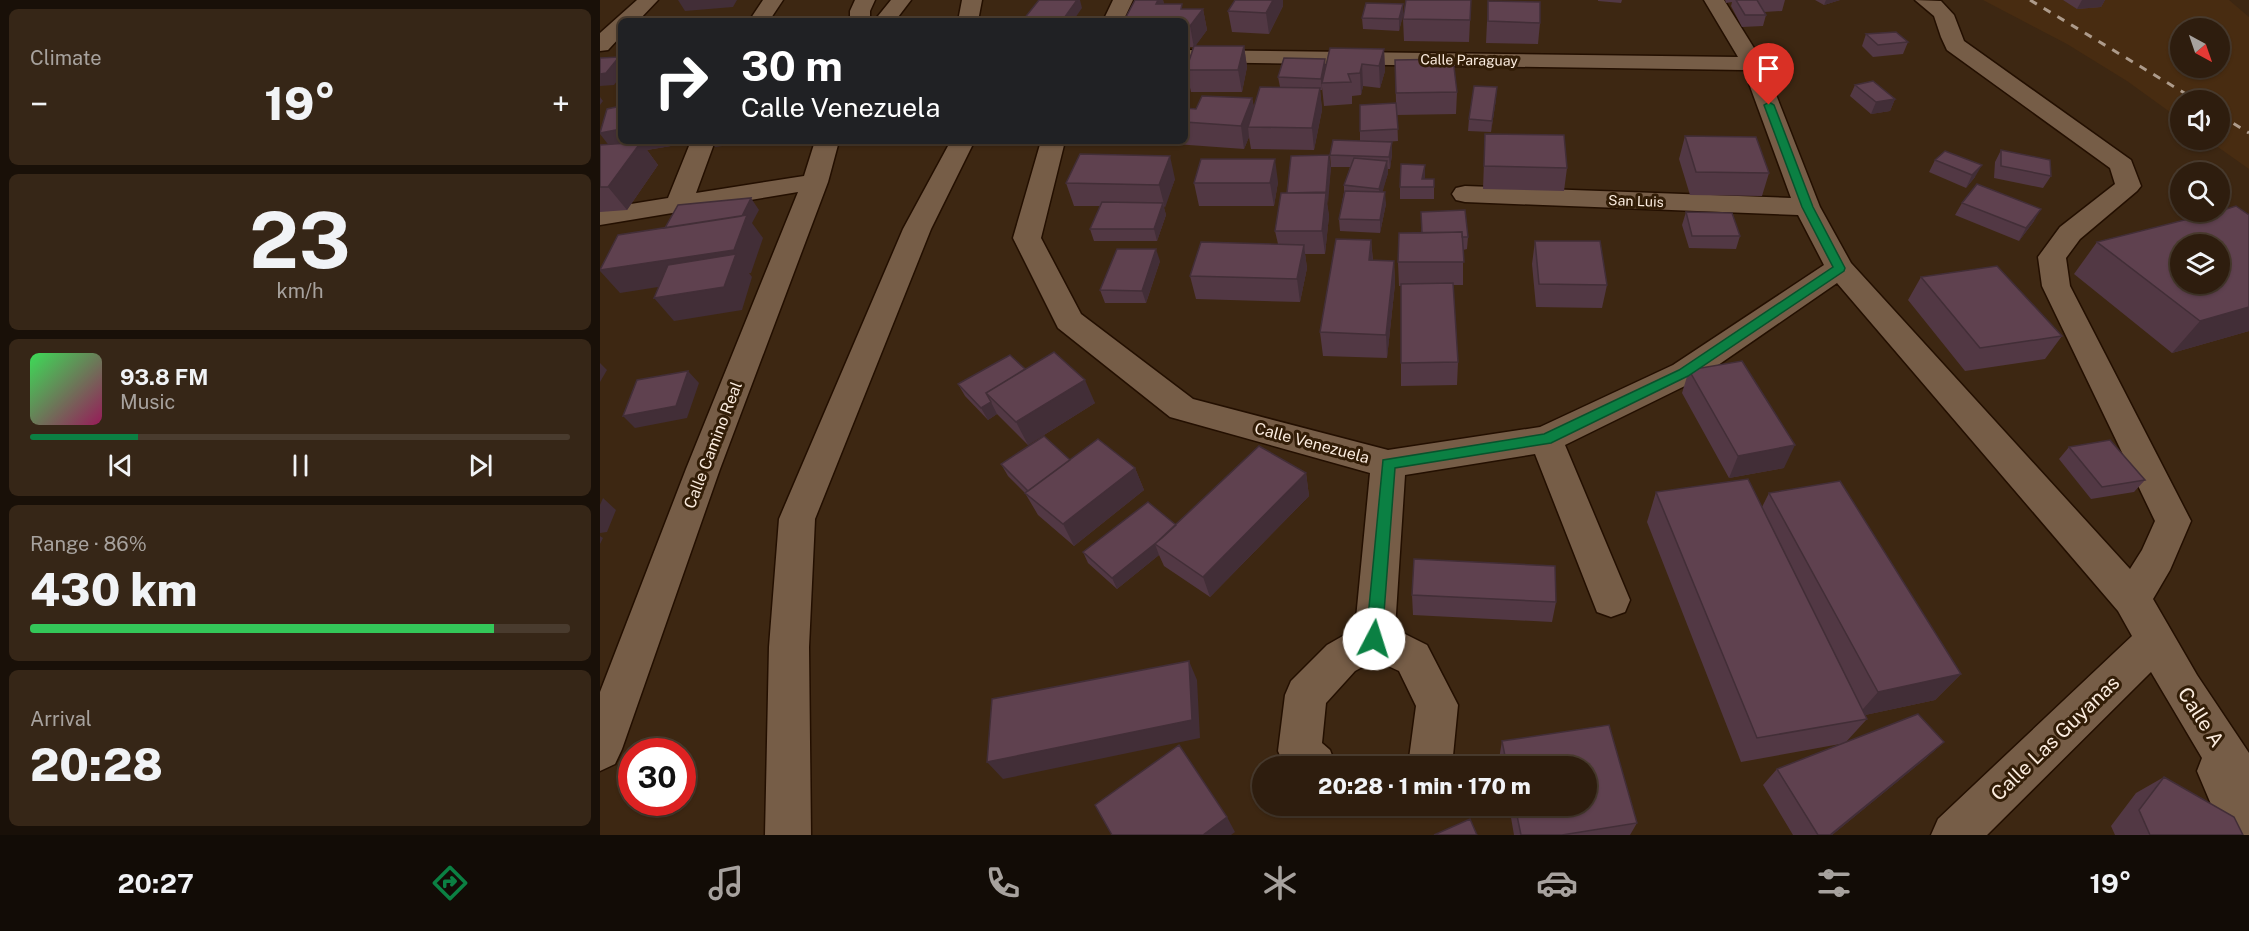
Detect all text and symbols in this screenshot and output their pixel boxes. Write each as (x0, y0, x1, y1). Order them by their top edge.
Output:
north arrow (2170, 18, 2230, 78)
map controls (2170, 18, 2230, 294)
text: 30 m (741, 41, 843, 90)
icon: right (642, 42, 720, 120)
pin (1743, 43, 1794, 105)
text: Climate (30, 46, 102, 70)
street label: Calle Paraguay (1420, 51, 1518, 69)
icon: arrive (1752, 52, 1785, 85)
text: 19° (264, 77, 336, 130)
text: − (30, 85, 48, 123)
text: + (552, 85, 570, 123)
button: sound (2170, 90, 2230, 150)
text: Calle Venezuela (741, 91, 940, 123)
button: search (2170, 162, 2230, 222)
street label: San Luis (1608, 192, 1664, 210)
text: 23 (249, 194, 351, 286)
button: layers (2170, 234, 2230, 294)
text: km/h (276, 279, 324, 303)
text: 93.8 FM (120, 364, 208, 390)
street label: Calle Camino Real (680, 379, 746, 511)
text: Music (120, 390, 175, 414)
street label: Calle Venezuela (1252, 419, 1372, 467)
icon: previous (104, 449, 137, 482)
icon: pause (284, 449, 317, 482)
icon: next (464, 449, 497, 482)
text: Range · 86% (30, 532, 147, 556)
text: 430 km (30, 563, 198, 616)
position arrow (1342, 607, 1406, 671)
street label: Calle Las Guyanas (1986, 670, 2124, 806)
street label: Calle A (2173, 683, 2229, 751)
text: Arrival (30, 707, 92, 731)
text: 20:28 (30, 738, 163, 791)
speed limit sign: 30 (618, 738, 696, 816)
text: 20:28 · 1 min · 170 m (1318, 773, 1531, 799)
icon: directions (429, 862, 471, 904)
icon: music (705, 862, 747, 904)
icon: phone (982, 862, 1024, 904)
icon: climate (1259, 862, 1301, 904)
icon: car (1536, 862, 1578, 904)
icon: filters (1813, 862, 1855, 904)
text: 20:27 (117, 867, 194, 899)
text: 19° (2089, 867, 2132, 899)

